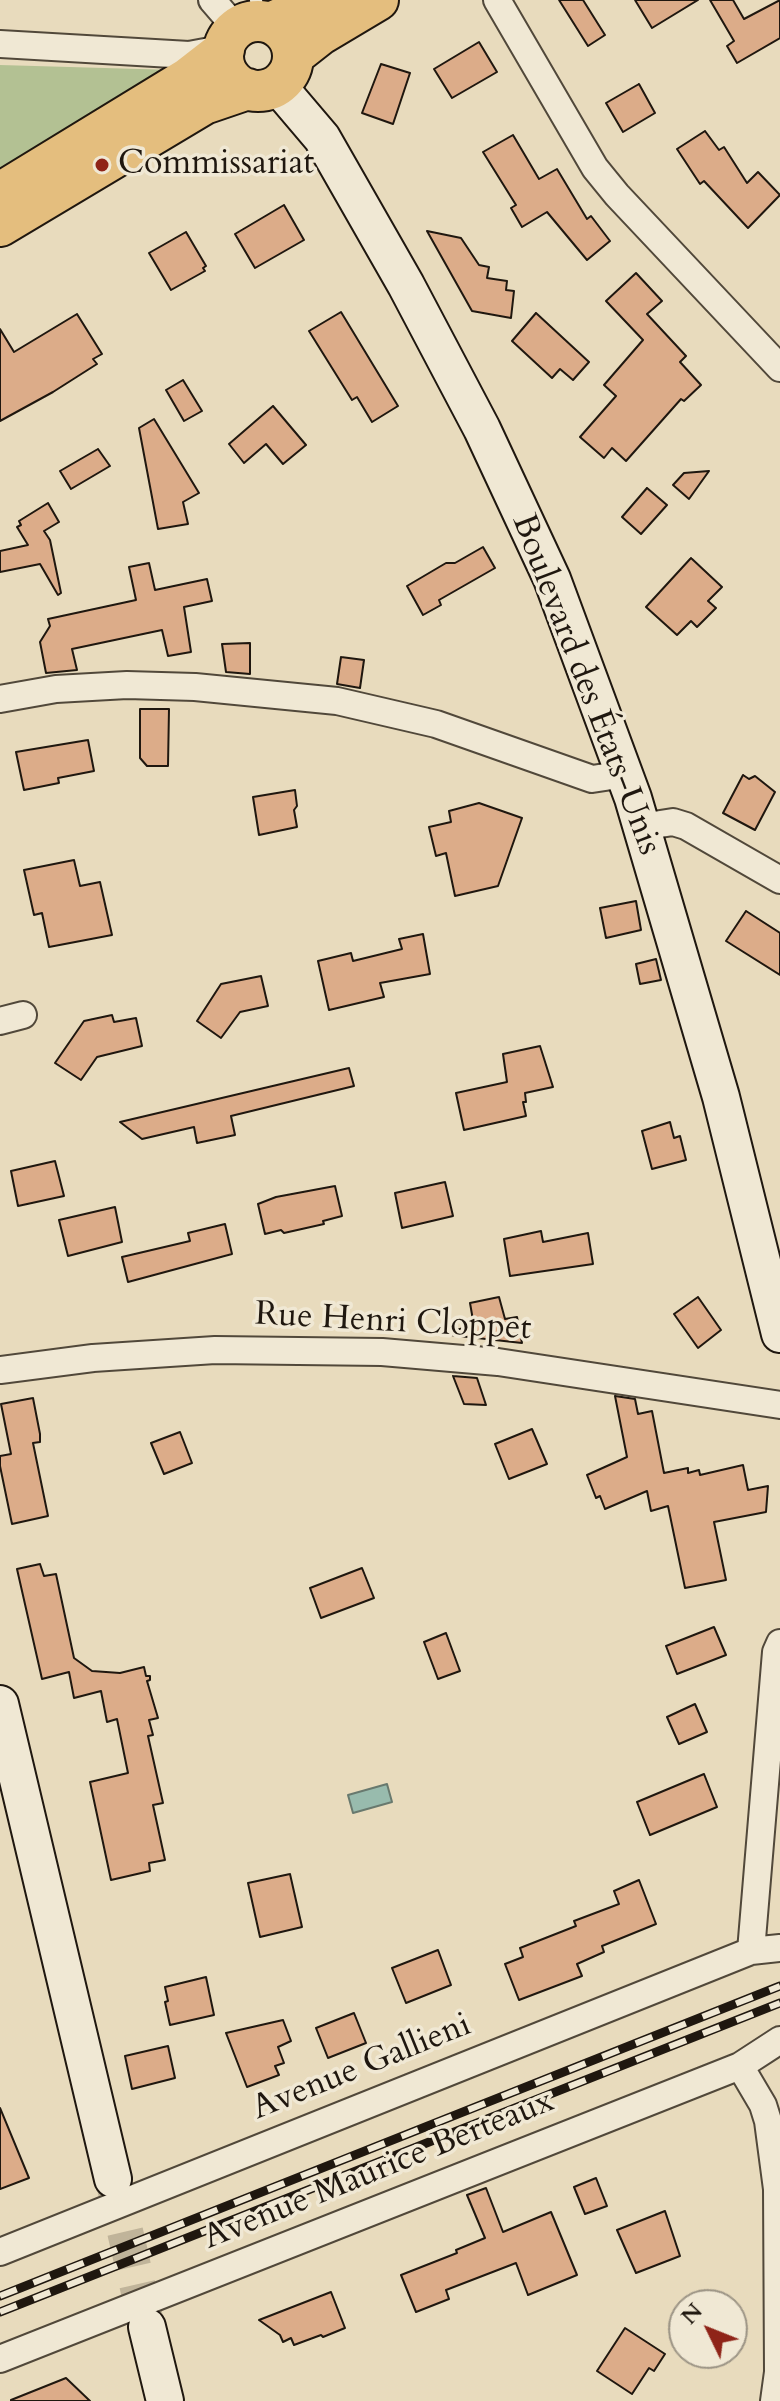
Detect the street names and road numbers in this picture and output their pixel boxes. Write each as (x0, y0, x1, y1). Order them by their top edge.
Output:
street label: Boulevard des États-Unis (501, 509, 669, 861)
street label: Rue Henri Cloppet (254, 1295, 532, 1351)
street label: Avenue Gallieni (247, 2006, 477, 2130)
street label: Avenue Maurice Berteaux (198, 2082, 560, 2260)

